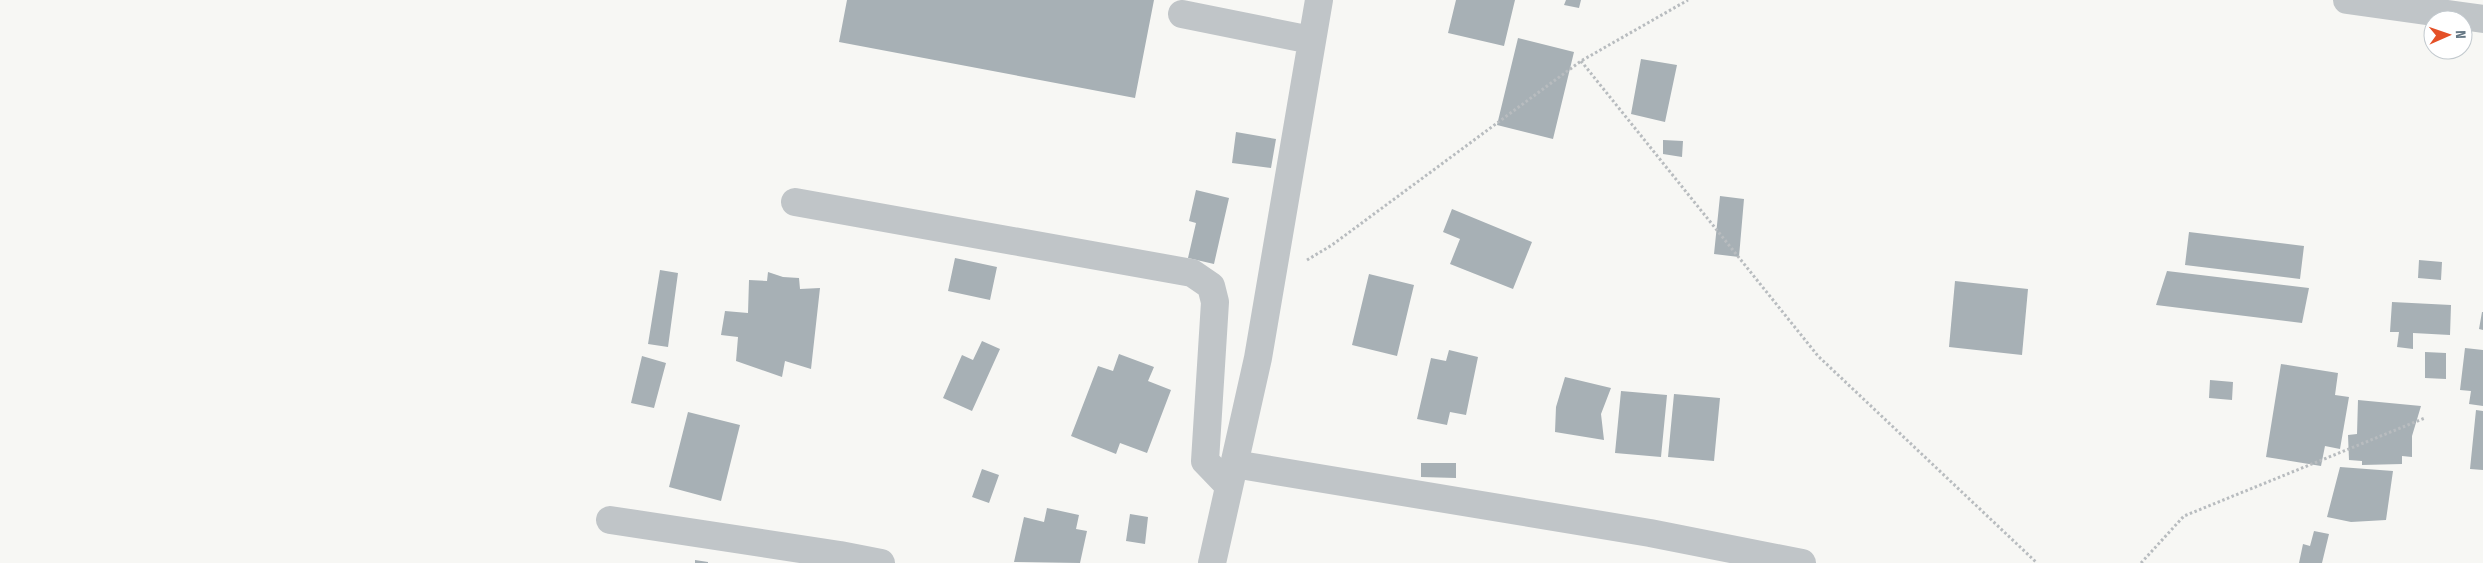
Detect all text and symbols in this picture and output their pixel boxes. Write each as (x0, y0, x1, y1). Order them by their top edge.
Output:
north arrow (2423, 10, 2473, 60)
text: N (2452, 30, 2469, 39)

